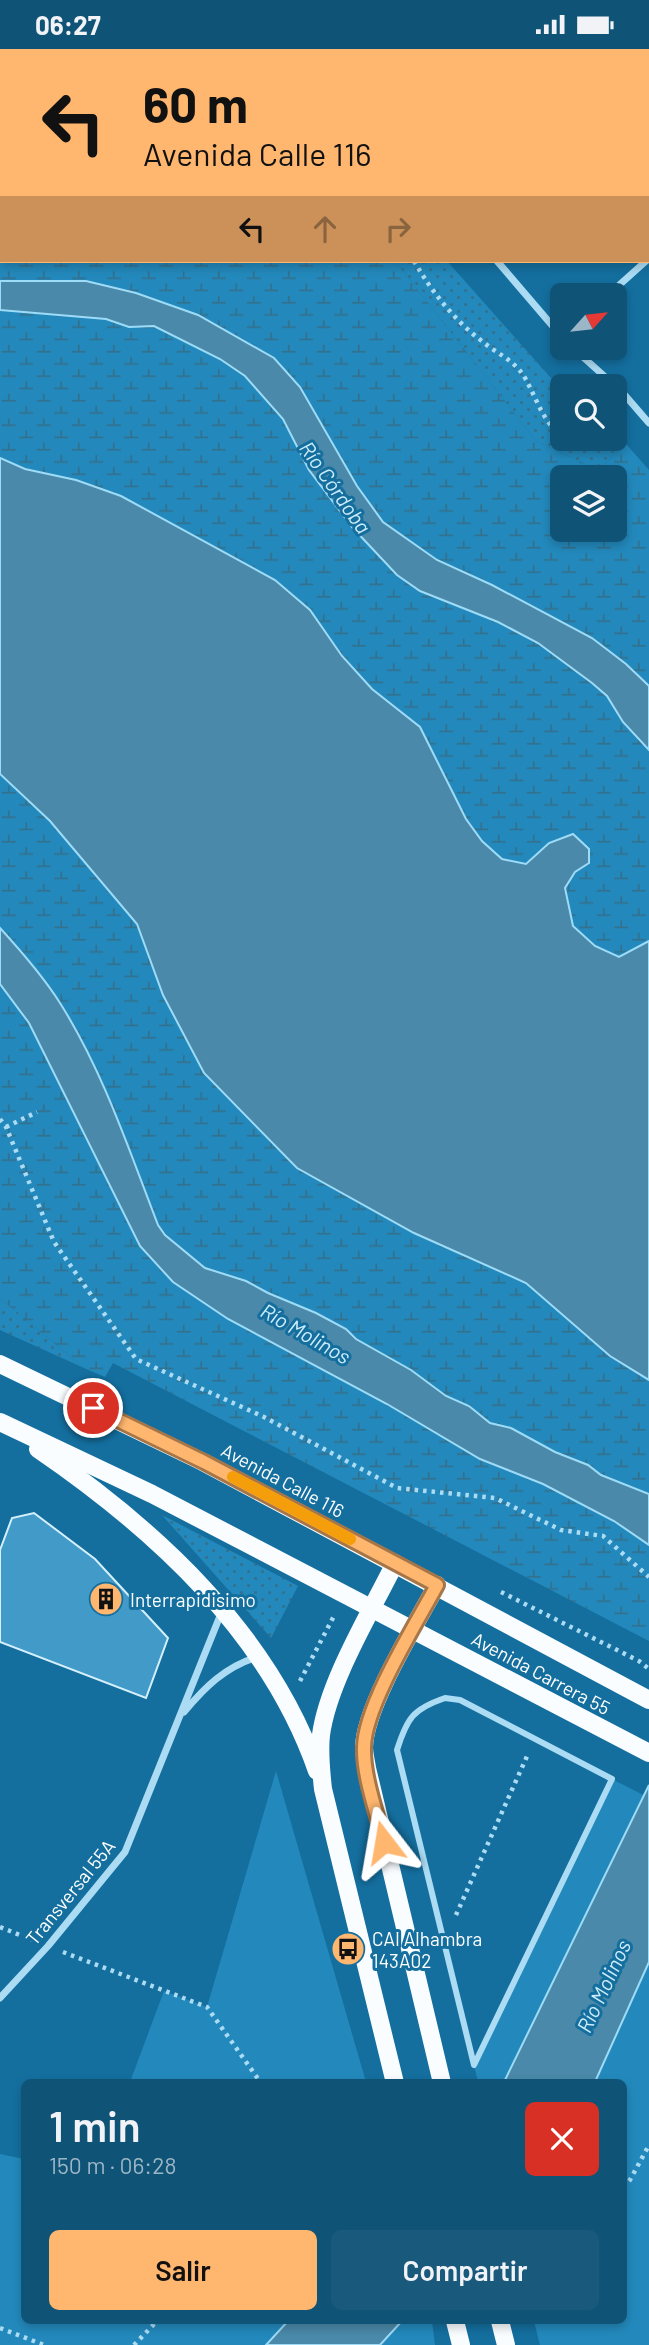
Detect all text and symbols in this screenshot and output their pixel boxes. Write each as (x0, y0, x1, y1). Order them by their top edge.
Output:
text: 06:27 (35, 9, 101, 40)
text: 60 m (143, 74, 248, 133)
icon: left (28, 77, 119, 168)
text: Avenida Calle 116 (143, 134, 372, 172)
icon: left (233, 210, 271, 248)
icon: ahead (306, 210, 344, 248)
icon: right (379, 210, 417, 248)
north arrow (550, 283, 626, 361)
map controls (550, 283, 627, 542)
button: search (550, 374, 627, 451)
water label: Río Córdoba (295, 436, 377, 538)
button: layers (550, 465, 627, 542)
water label: Río Molinos (257, 1297, 355, 1369)
pin (63, 1378, 123, 1438)
icon: arrive (74, 1389, 112, 1427)
street label: Avenida Calle 116 (218, 1438, 348, 1522)
building icon: Interrapidisimo (87, 1580, 125, 1618)
place label: Interrapidisimo (130, 1588, 256, 1611)
street label: Avenida Carrera 55 (468, 1627, 614, 1719)
position arrow (347, 1805, 421, 1879)
street label: Transversal 55A (20, 1835, 120, 1949)
place label: CAI Alhambra 143A02 (372, 1927, 482, 1972)
bus stop icon: CAI Alhambra 143A02 (329, 1930, 367, 1968)
water label: Río Molinos (571, 1936, 635, 2036)
text: 1 min (49, 2100, 141, 2150)
button: close (525, 2102, 599, 2176)
text: 150 m · 06:28 (49, 2151, 176, 2179)
button: Salir (49, 2230, 317, 2310)
button: Compartir (331, 2230, 599, 2310)

